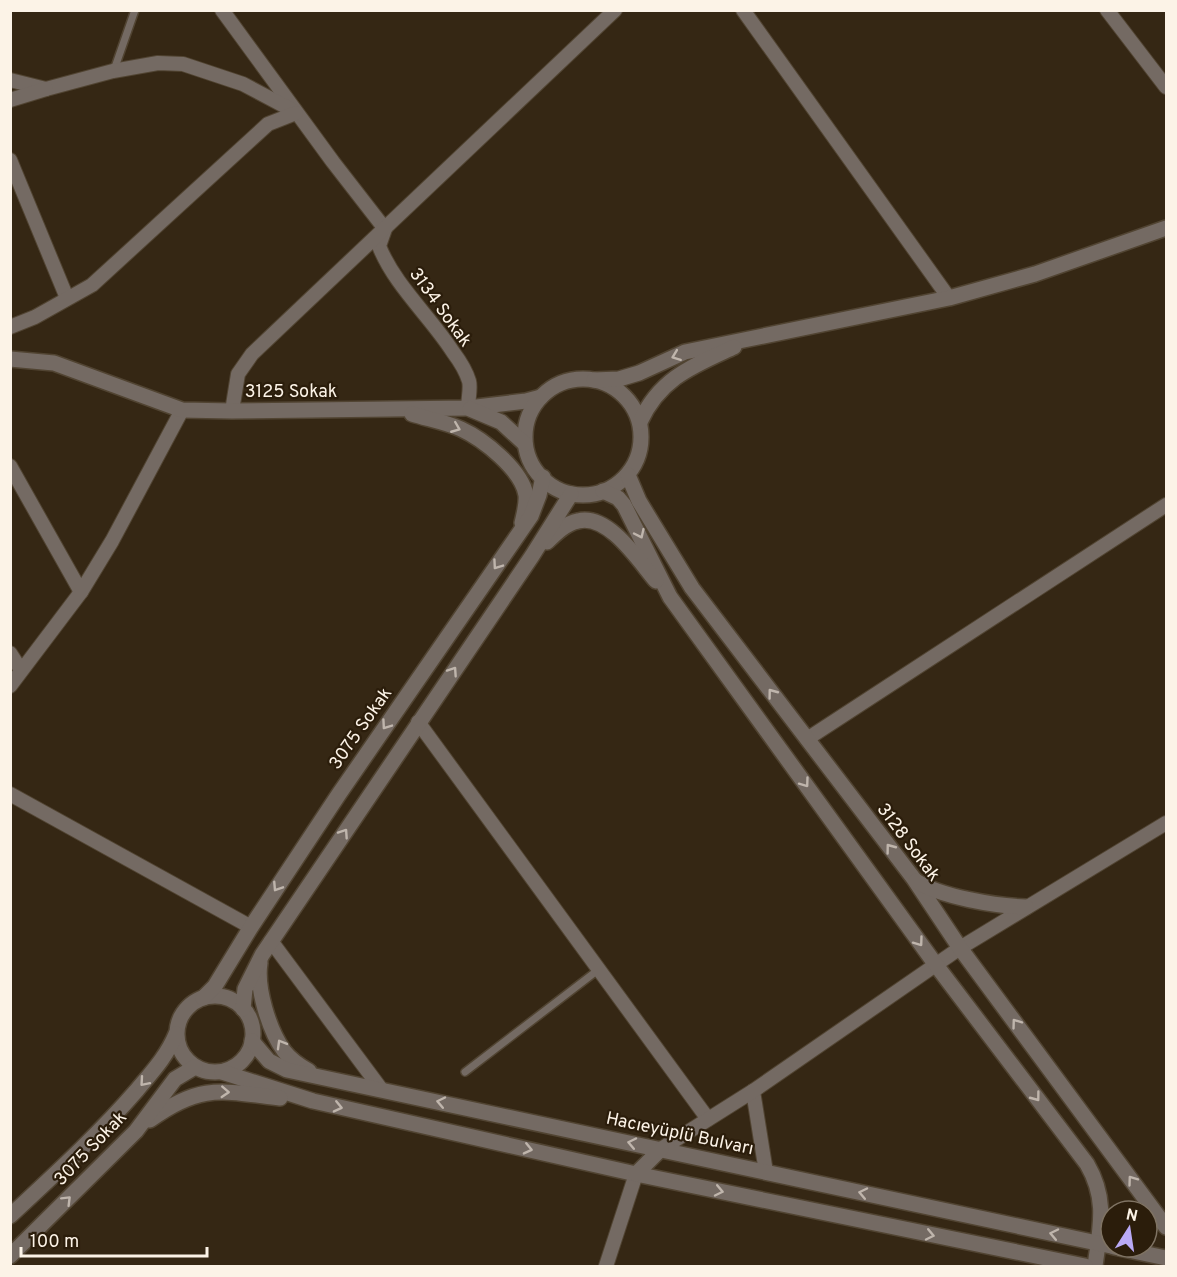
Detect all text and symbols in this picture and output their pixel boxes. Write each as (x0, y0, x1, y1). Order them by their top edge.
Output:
street label: 3134 Sokak (403, 264, 476, 352)
one-way arrow (671, 348, 682, 361)
street label: 3125 Sokak (245, 381, 337, 404)
one-way arrow (450, 421, 461, 433)
one-way arrow (632, 528, 644, 539)
one-way arrow (493, 558, 504, 569)
one-way arrow (446, 667, 457, 678)
street label: 3075 Sokak (325, 683, 398, 774)
one-way arrow (768, 688, 779, 699)
one-way arrow (382, 719, 393, 730)
one-way arrow (798, 777, 809, 788)
street label: 3128 Sokak (871, 799, 945, 887)
one-way arrow (337, 828, 348, 839)
one-way arrow (886, 843, 897, 854)
one-way arrow (274, 881, 285, 892)
one-way arrow (912, 935, 923, 946)
one-way arrow (1012, 1019, 1023, 1030)
one-way arrow (277, 1040, 288, 1050)
one-way arrow (140, 1075, 151, 1086)
one-way arrow (221, 1086, 230, 1099)
one-way arrow (1029, 1091, 1040, 1102)
one-way arrow (436, 1096, 446, 1109)
one-way arrow (333, 1099, 343, 1112)
street label: 3075 Sokak (50, 1107, 132, 1191)
street label: Hacıeyüplü Bulvarı (604, 1108, 756, 1161)
one-way arrow (627, 1137, 637, 1150)
one-way arrow (523, 1142, 533, 1155)
one-way arrow (1128, 1176, 1139, 1187)
one-way arrow (714, 1184, 724, 1197)
one-way arrow (858, 1187, 868, 1200)
one-way arrow (60, 1197, 71, 1207)
north arrow (1099, 1199, 1159, 1259)
text: N (1124, 1205, 1139, 1227)
scale bar (21, 1220, 207, 1258)
one-way arrow (925, 1227, 935, 1240)
one-way arrow (1049, 1228, 1059, 1241)
text: 100 m (30, 1231, 79, 1254)

